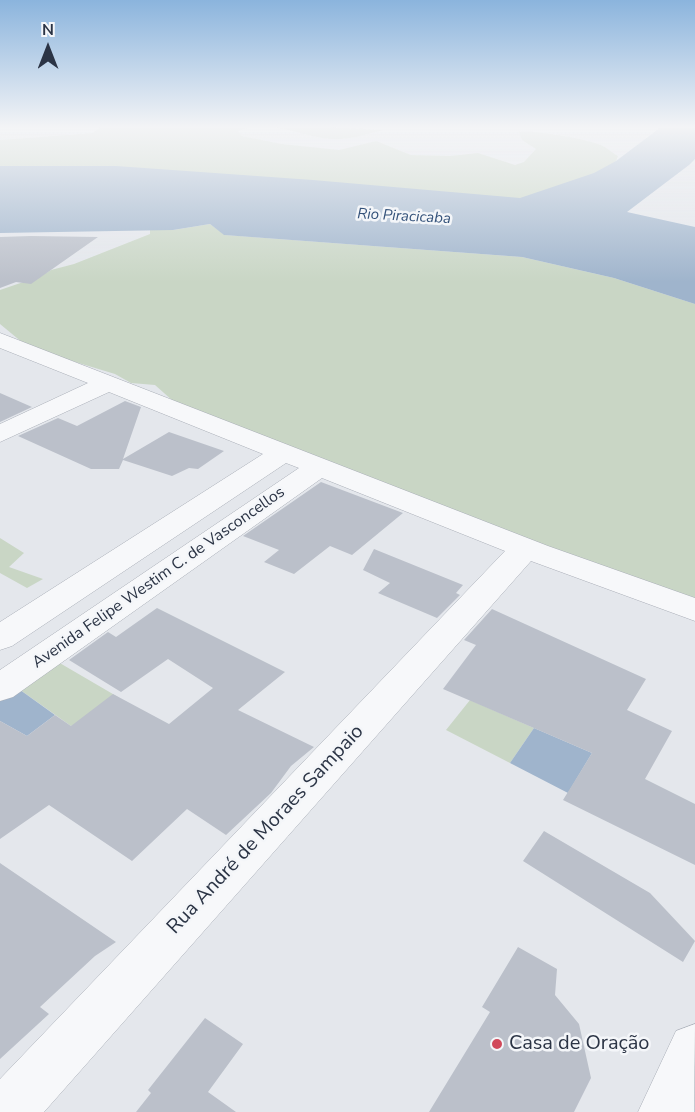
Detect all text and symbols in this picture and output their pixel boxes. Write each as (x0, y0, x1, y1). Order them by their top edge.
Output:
north arrow (18, 18, 78, 78)
text: N (42, 19, 54, 41)
water label: Rio Piracicaba (357, 206, 451, 228)
street label: Avenida Felipe Westim C. de Vasconcellos (29, 483, 289, 673)
street label: Rua André de Moraes Sampaio (163, 720, 369, 940)
place label: Casa de Oração (509, 1032, 649, 1056)
marker: Casa de Oração (490, 1037, 504, 1051)

